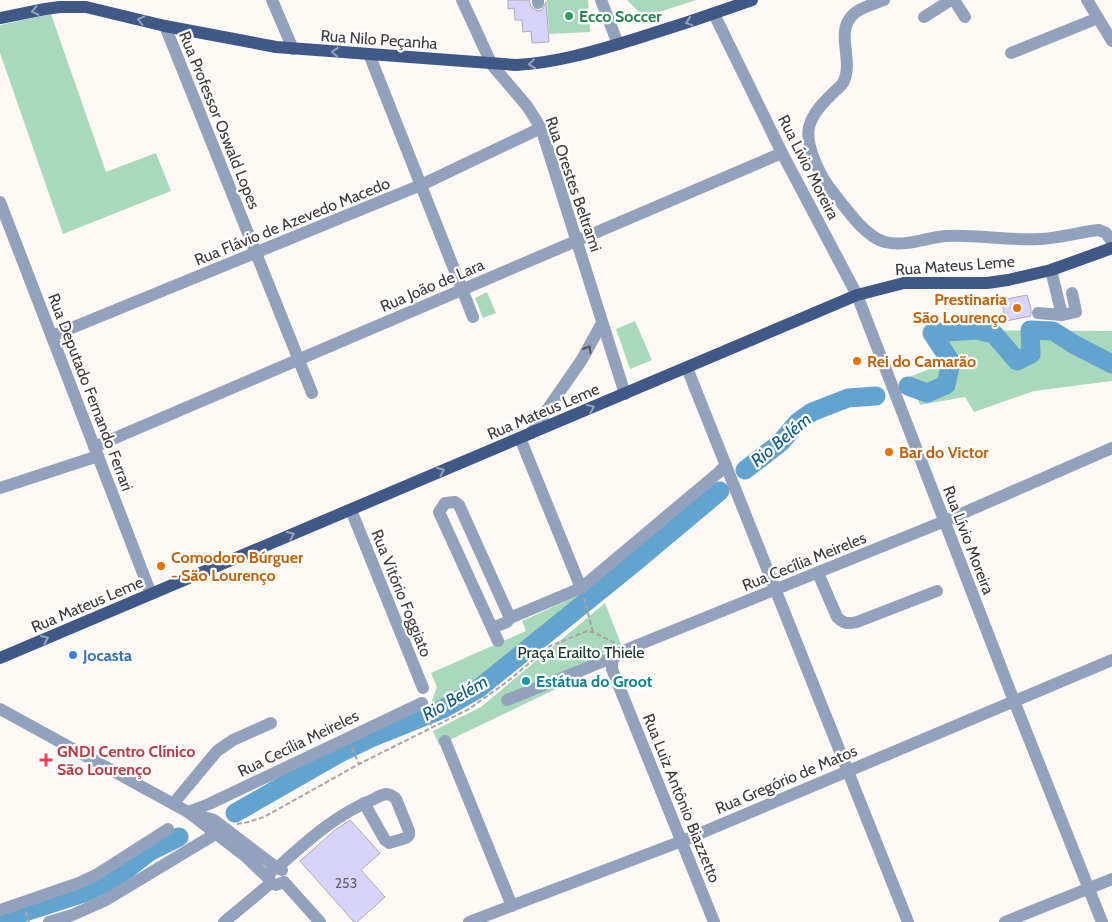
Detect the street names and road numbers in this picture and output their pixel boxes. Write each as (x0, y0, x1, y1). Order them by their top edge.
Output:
street label: Rua Nilo Peçanha (320, 26, 438, 53)
street label: Rua Professor Oswald Lopes (175, 28, 264, 212)
street label: Rua Lívio Moreira (774, 112, 843, 223)
street label: Rua Orestes Beltrami (541, 114, 606, 254)
street label: Rua Flávio de Azevedo Macedo (192, 173, 393, 269)
street label: Rua Mateus Leme (895, 252, 1016, 279)
street label: Rua João de Lara (377, 255, 487, 316)
street label: Rua Deputado Fernando Ferrari (44, 291, 137, 494)
street label: Rua Mateus Leme (484, 379, 602, 444)
street label: Rua Lívio Moreira (939, 483, 998, 597)
street label: Rua Vitório Foggiato (367, 527, 436, 660)
street label: Rua Cecília Meireles (739, 528, 869, 595)
street label: Rua Mateus Leme (28, 572, 146, 637)
street label: Rua Cecília Meireles (235, 706, 362, 781)
street label: Rua Luiz Antônio Biazzetto (639, 711, 724, 886)
street label: Rua Gregório de Matos (712, 741, 860, 818)

